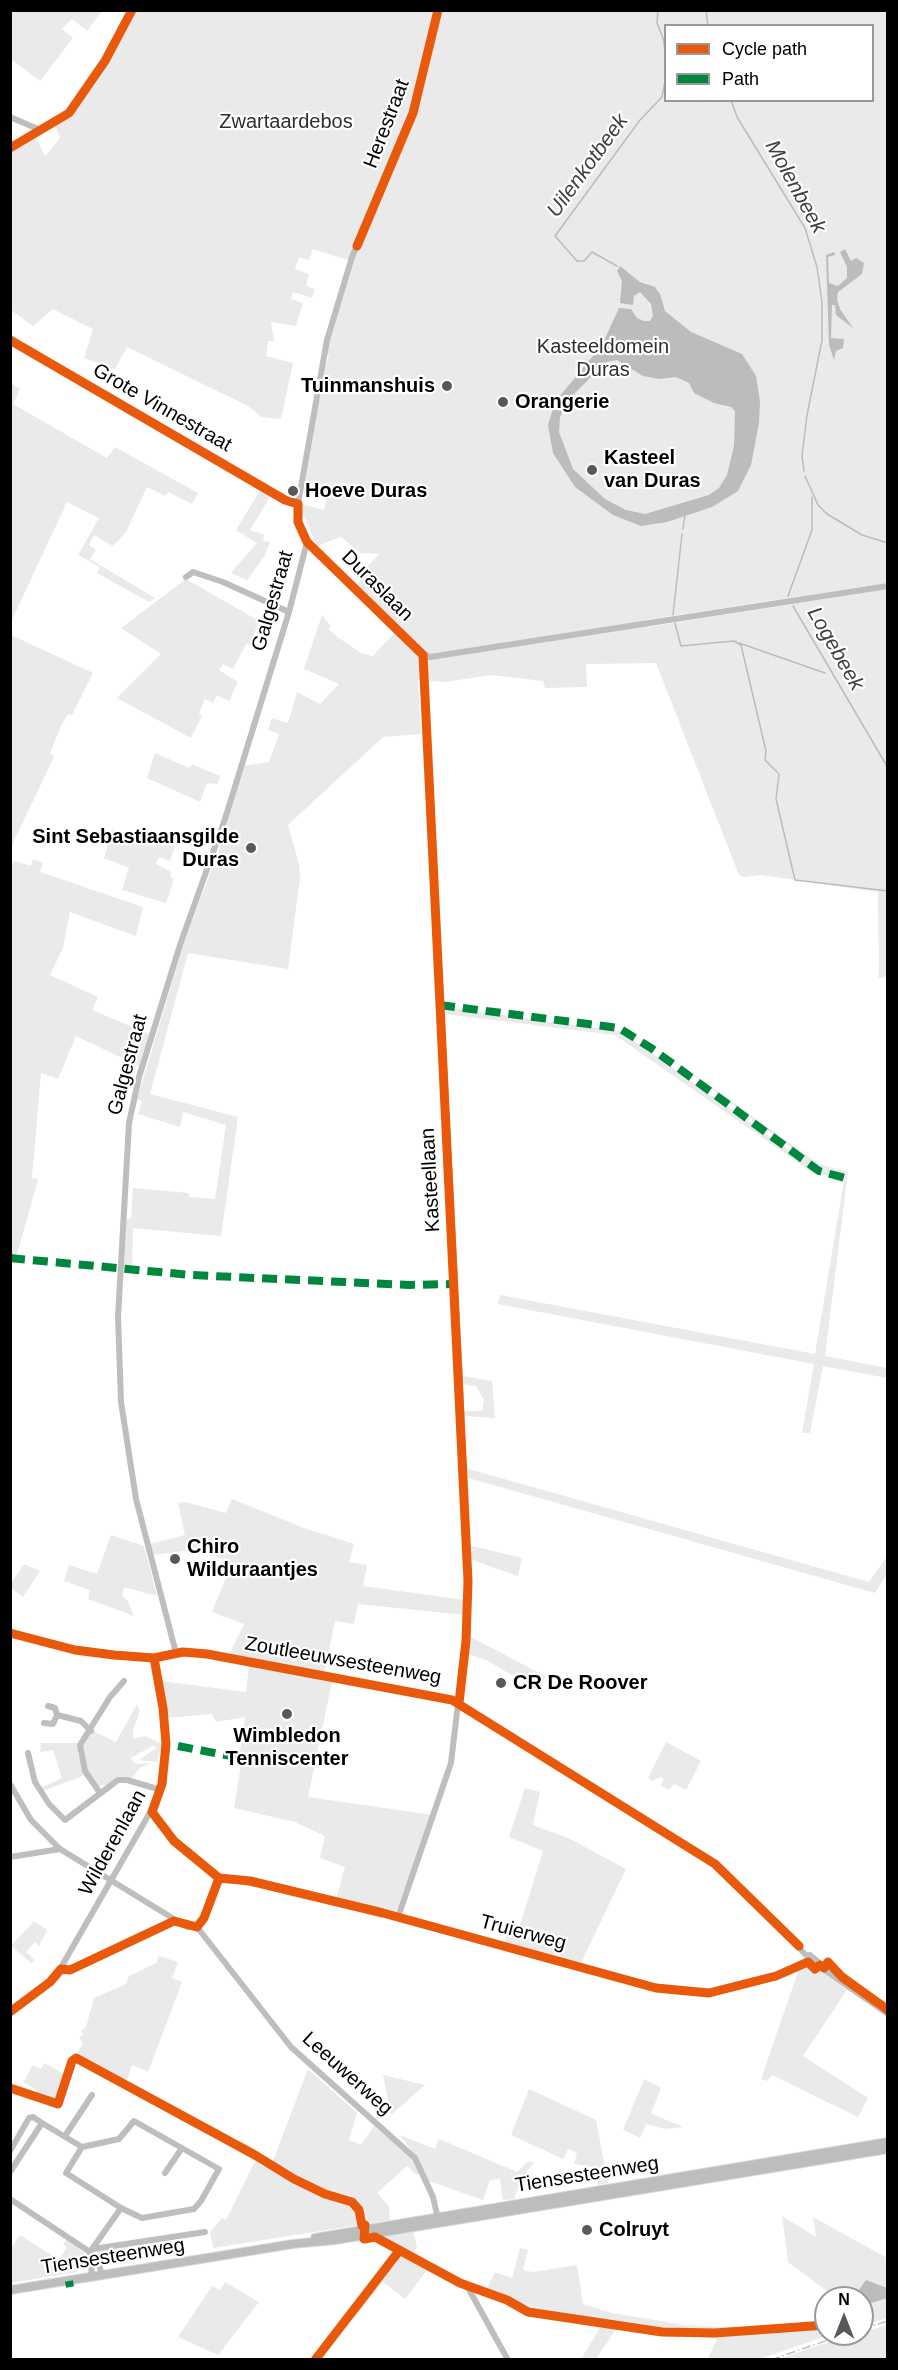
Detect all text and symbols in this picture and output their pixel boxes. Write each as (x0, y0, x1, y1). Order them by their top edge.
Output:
legend (664, 24, 874, 102)
text: Cycle path (722, 39, 807, 59)
text: Path (722, 69, 759, 89)
street label: Herestraat (359, 76, 415, 172)
water label: Uilenkotbeek (542, 109, 634, 223)
park label: Zwartaardebos (219, 110, 353, 134)
water label: Molenbeek (759, 136, 831, 238)
park label: Kasteeldomein Duras (537, 335, 669, 382)
street label: Grote Vinnestraat (88, 359, 236, 457)
place label: Tuinmanshuis (301, 374, 435, 398)
marker: Tuinmanshuis (440, 379, 454, 393)
place label: Orangerie (515, 390, 609, 414)
marker: Orangerie (496, 395, 510, 409)
place label: Kasteel van Duras (604, 446, 701, 493)
marker: Kasteel van Duras (585, 463, 599, 477)
place label: Hoeve Duras (305, 479, 427, 503)
marker: Hoeve Duras (286, 484, 300, 498)
street label: Duraslaan (336, 545, 418, 627)
street label: Galgestraat (247, 548, 299, 654)
water label: Logebeek (801, 603, 869, 695)
place label: Sint Sebastiaansgilde Duras (32, 825, 239, 872)
marker: Sint Sebastiaansgilde Duras (244, 841, 258, 855)
street label: Galgestraat (103, 1012, 153, 1118)
street label: Kasteellaan (416, 1127, 446, 1233)
place label: Chiro Wilduraantjes (187, 1535, 318, 1582)
marker: Chiro Wilduraantjes (168, 1552, 182, 1566)
street label: Zoutleeuwsesteenweg (243, 1632, 443, 1690)
place label: CR De Roover (513, 1671, 647, 1695)
marker: CR De Roover (494, 1676, 508, 1690)
marker: Wimbledon Tenniscenter (280, 1707, 294, 1721)
place label: Wimbledon Tenniscenter (226, 1724, 348, 1771)
street label: Wilderenlaan (74, 1786, 152, 1900)
street label: Truierweg (477, 1910, 569, 1956)
street label: Leeuwerweg (297, 2027, 397, 2121)
street label: Tiensesteenweg (514, 2152, 660, 2198)
place label: Colruyt (599, 2218, 669, 2242)
marker: Colruyt (580, 2223, 594, 2237)
street label: Tiensesteenweg (40, 2234, 186, 2280)
north arrow (814, 2286, 874, 2346)
text: N (838, 2291, 850, 2308)

